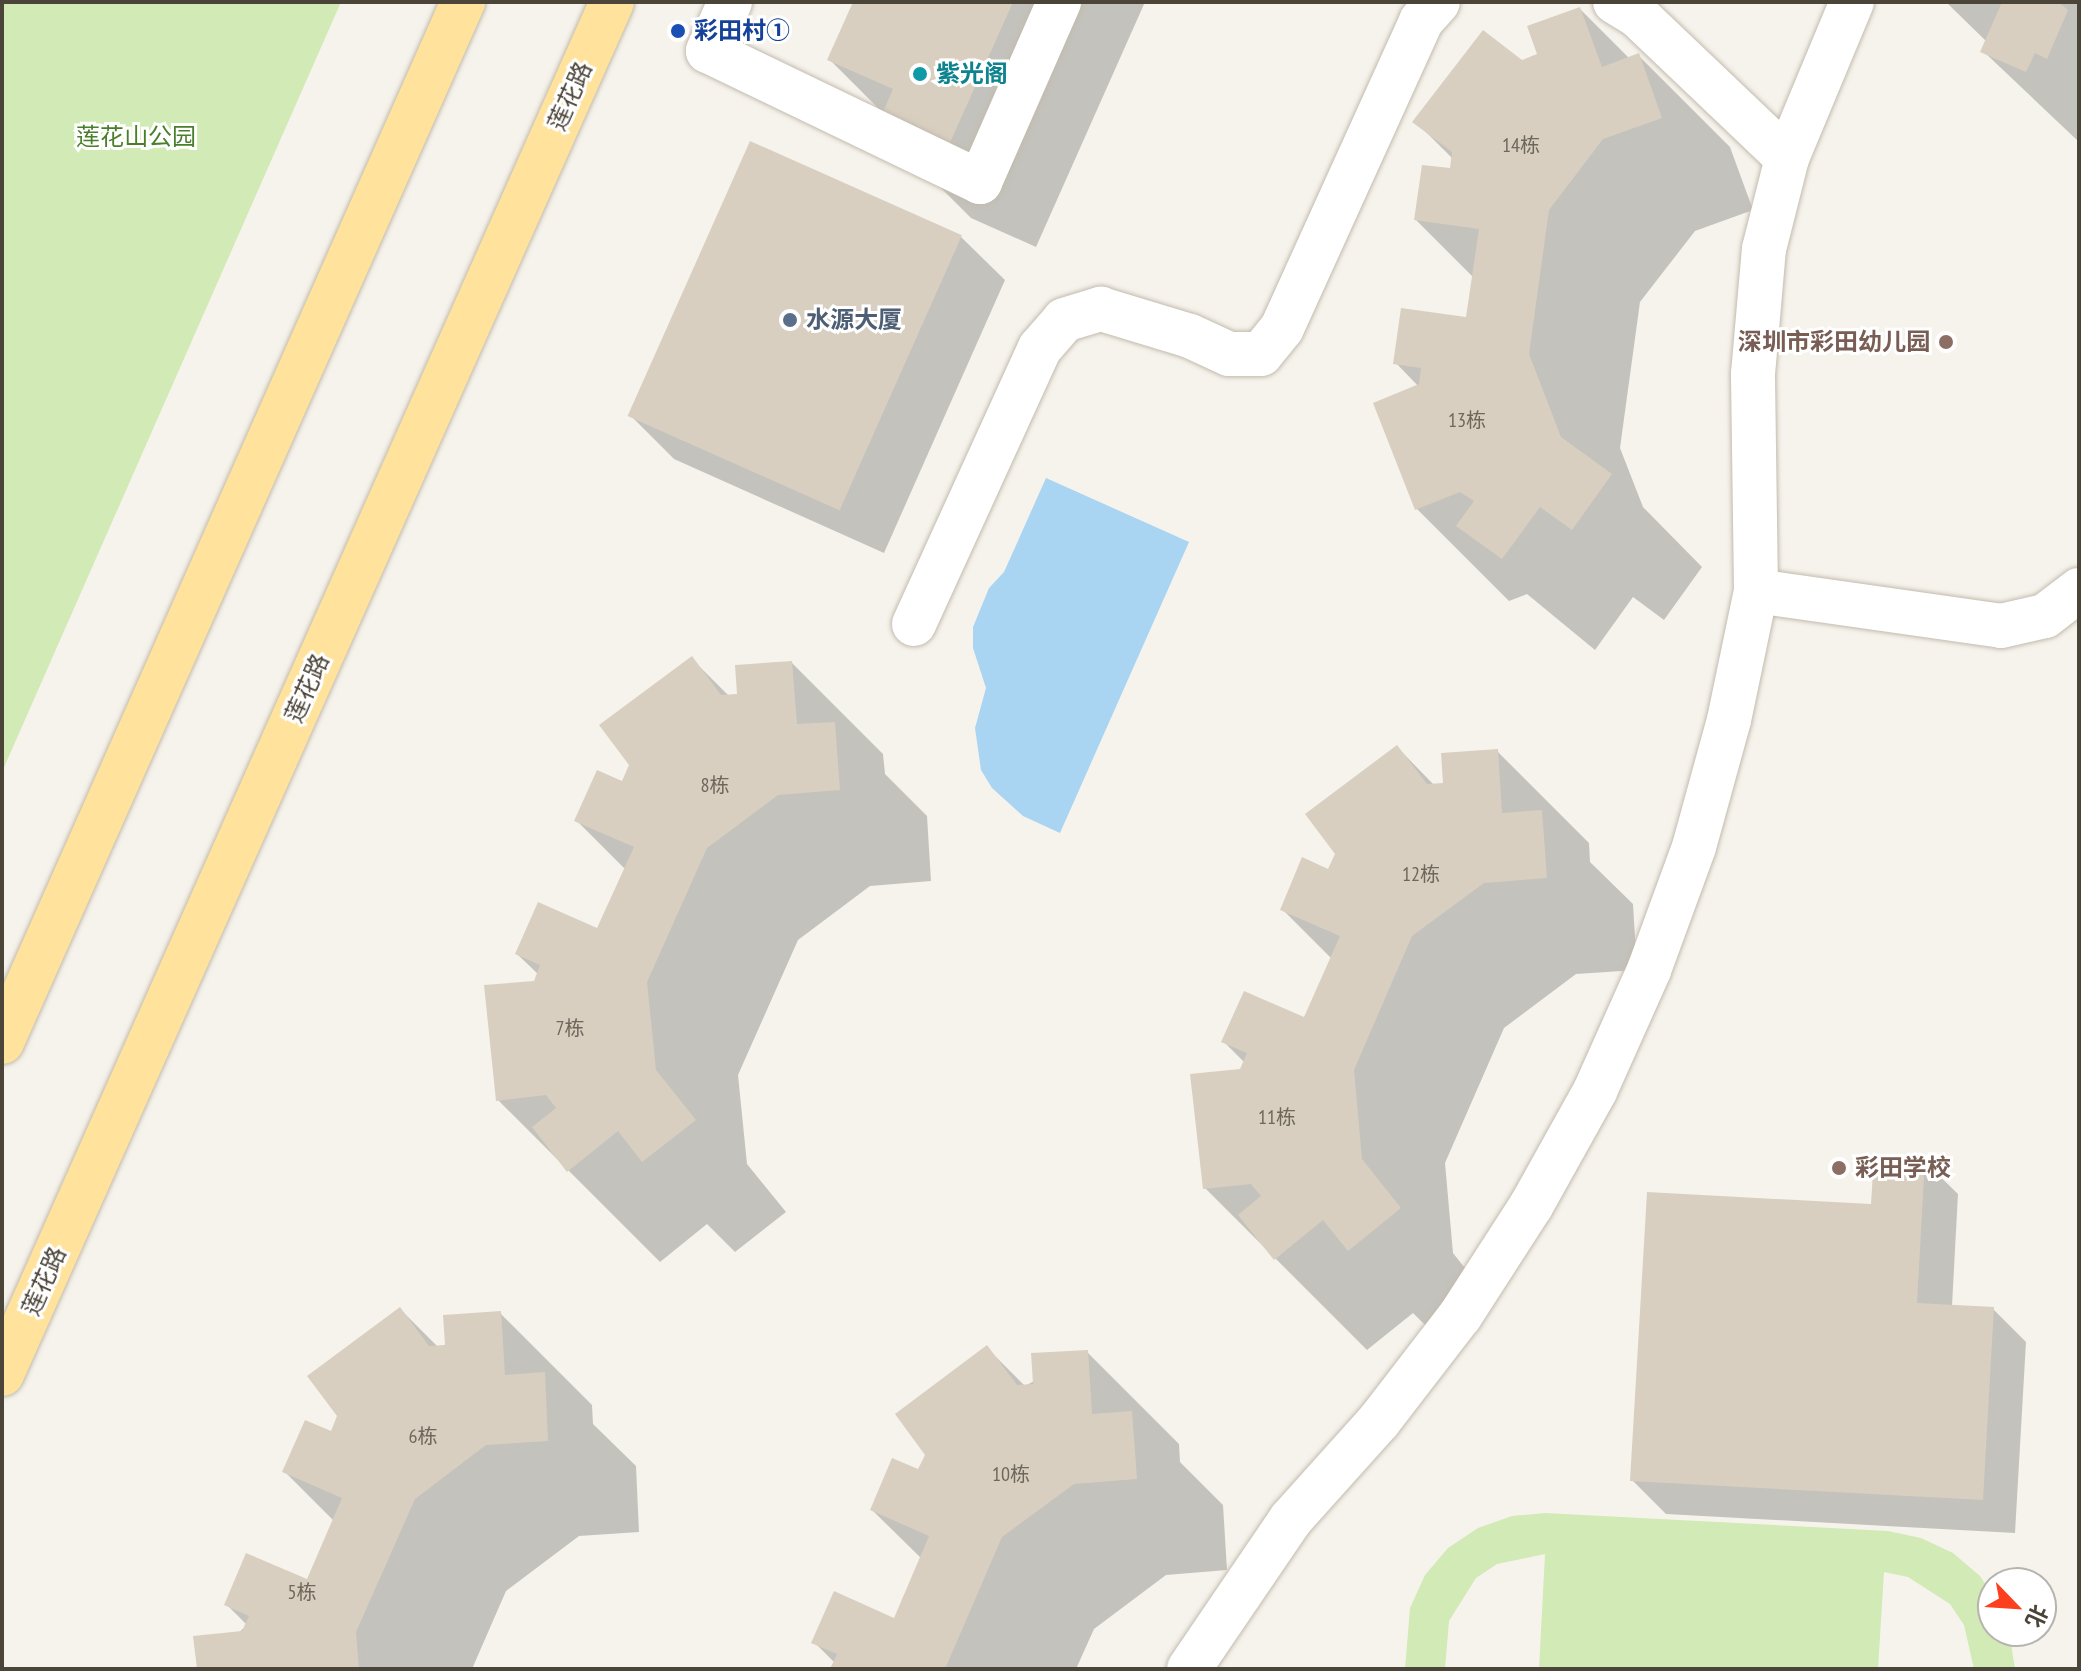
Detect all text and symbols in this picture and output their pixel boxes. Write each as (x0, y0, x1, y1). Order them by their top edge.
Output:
place label: 彩田村① (694, 17, 790, 45)
marker: 彩田村① (669, 22, 687, 40)
street label: 莲花路 (542, 57, 598, 135)
place label: 紫光阁 (936, 60, 1008, 88)
marker: 紫光阁 (911, 65, 929, 83)
park label: 莲花山公园 (76, 123, 196, 151)
house number: 14栋 (1502, 133, 1540, 157)
place label: 水源大厦 (806, 306, 902, 334)
marker: 水源大厦 (781, 311, 799, 329)
place label: 深圳市彩田幼儿园 (1738, 328, 1930, 356)
marker: 深圳市彩田幼儿园 (1937, 333, 1955, 351)
house number: 13栋 (1448, 408, 1486, 432)
street label: 莲花路 (279, 649, 335, 727)
house number: 8栋 (701, 773, 729, 797)
house number: 12栋 (1402, 862, 1440, 886)
house number: 7栋 (556, 1016, 584, 1040)
house number: 11栋 (1258, 1105, 1296, 1129)
place label: 彩田学校 (1855, 1154, 1951, 1182)
marker: 彩田学校 (1830, 1159, 1848, 1177)
street label: 莲花路 (16, 1242, 72, 1320)
house number: 6栋 (409, 1424, 437, 1448)
house number: 10栋 (992, 1462, 1030, 1486)
north arrow (1977, 1567, 2057, 1647)
house number: 5栋 (288, 1580, 316, 1604)
text: 北 (2020, 1600, 2054, 1632)

